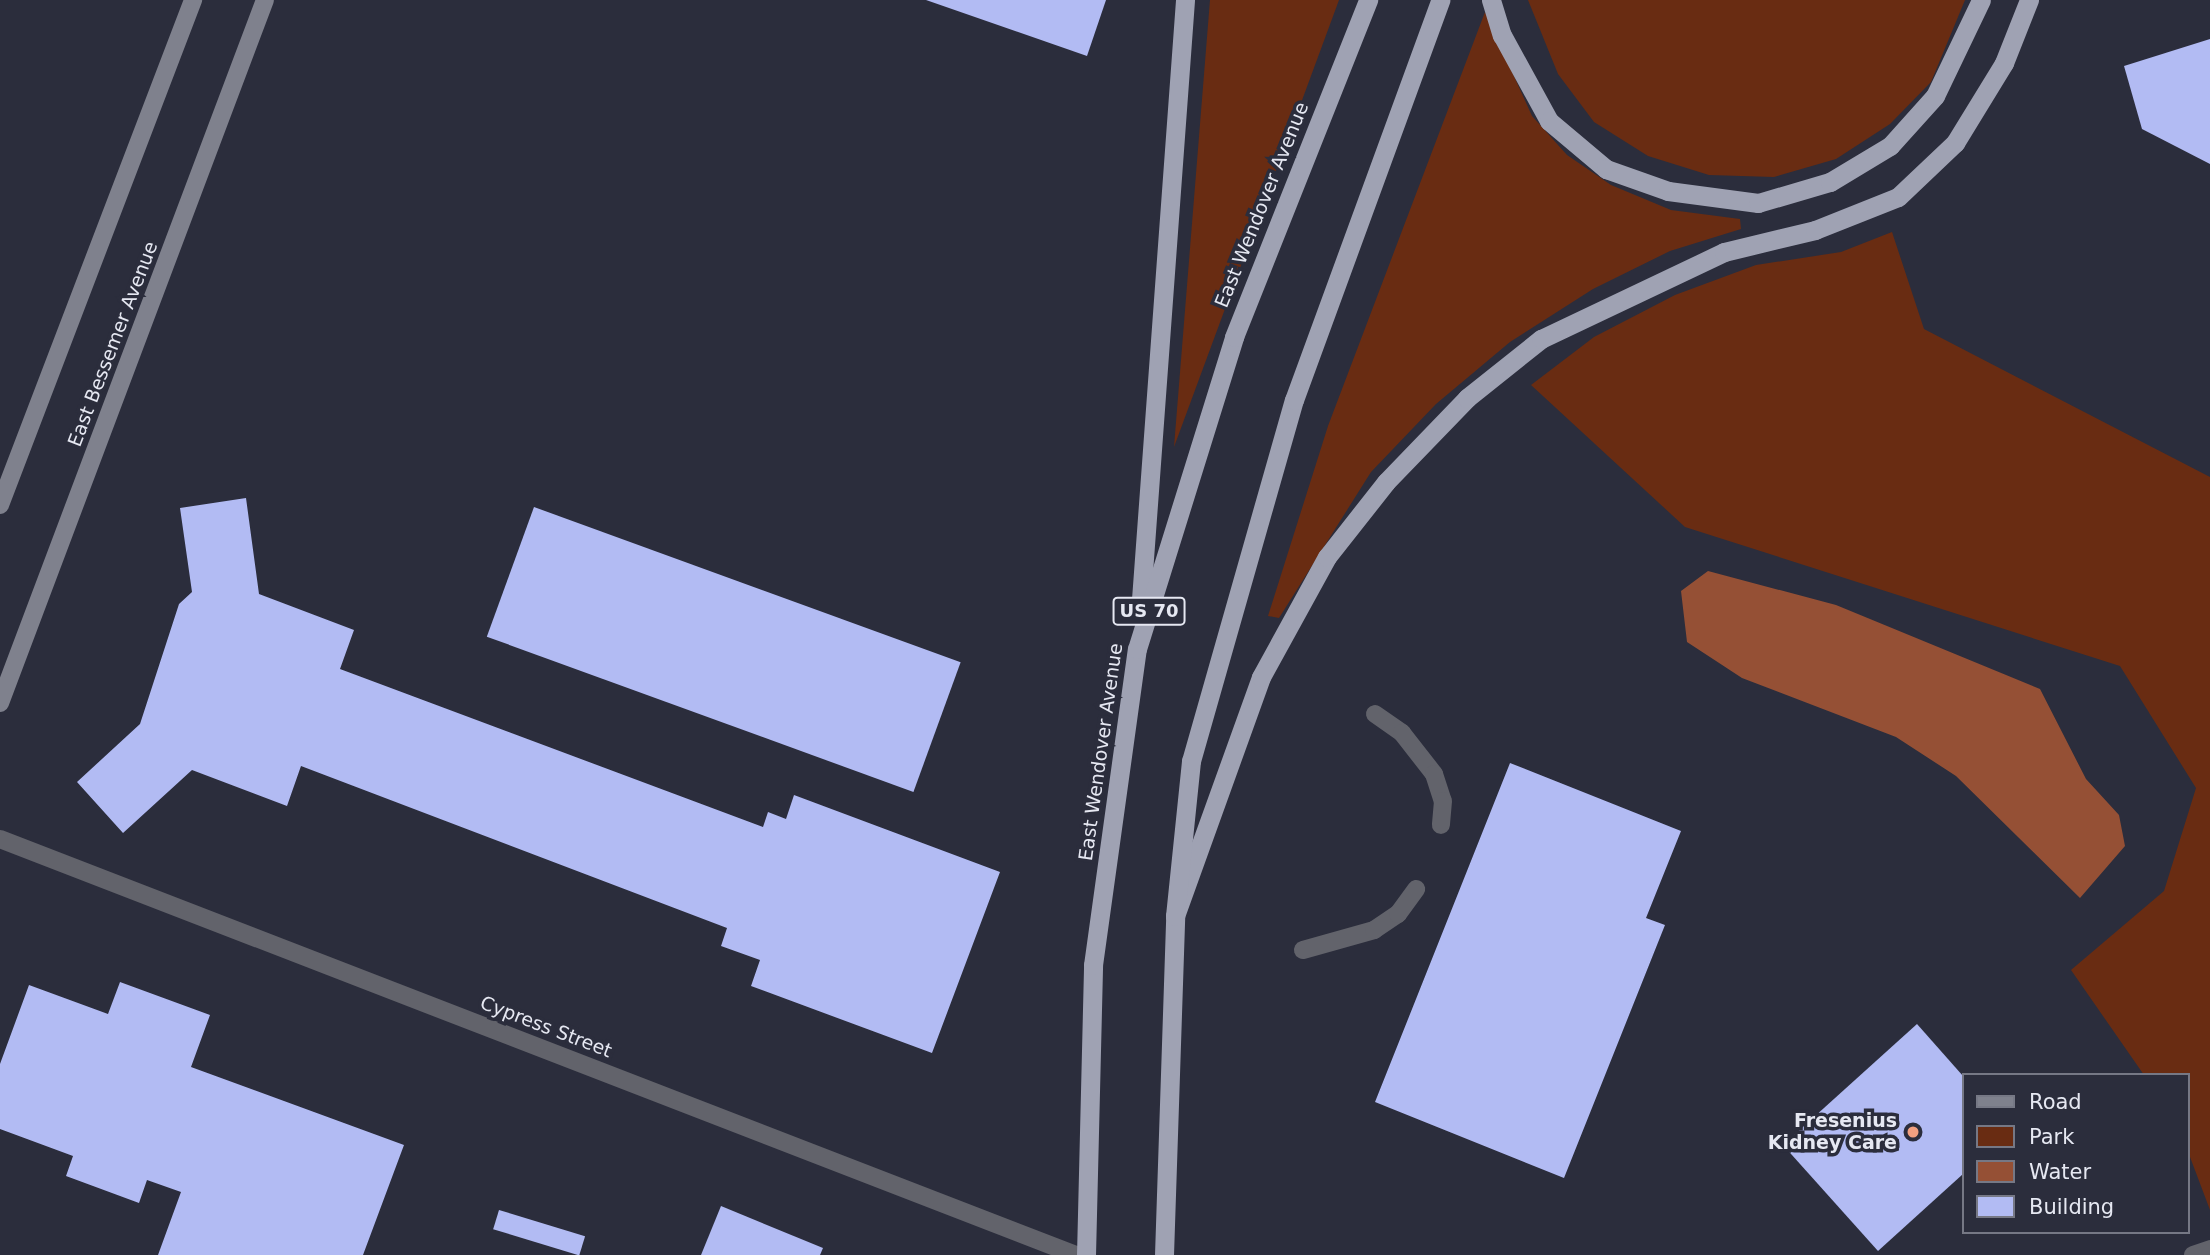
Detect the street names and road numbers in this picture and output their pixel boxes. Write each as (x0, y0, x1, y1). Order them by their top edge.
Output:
street label: East Wendover Avenue (1210, 99, 1314, 311)
street label: East Bessemer Avenue (63, 238, 163, 450)
road number: US 70 (1112, 596, 1186, 626)
street label: East Wendover Avenue (1074, 642, 1128, 862)
street label: Cypress Street (477, 991, 615, 1063)

